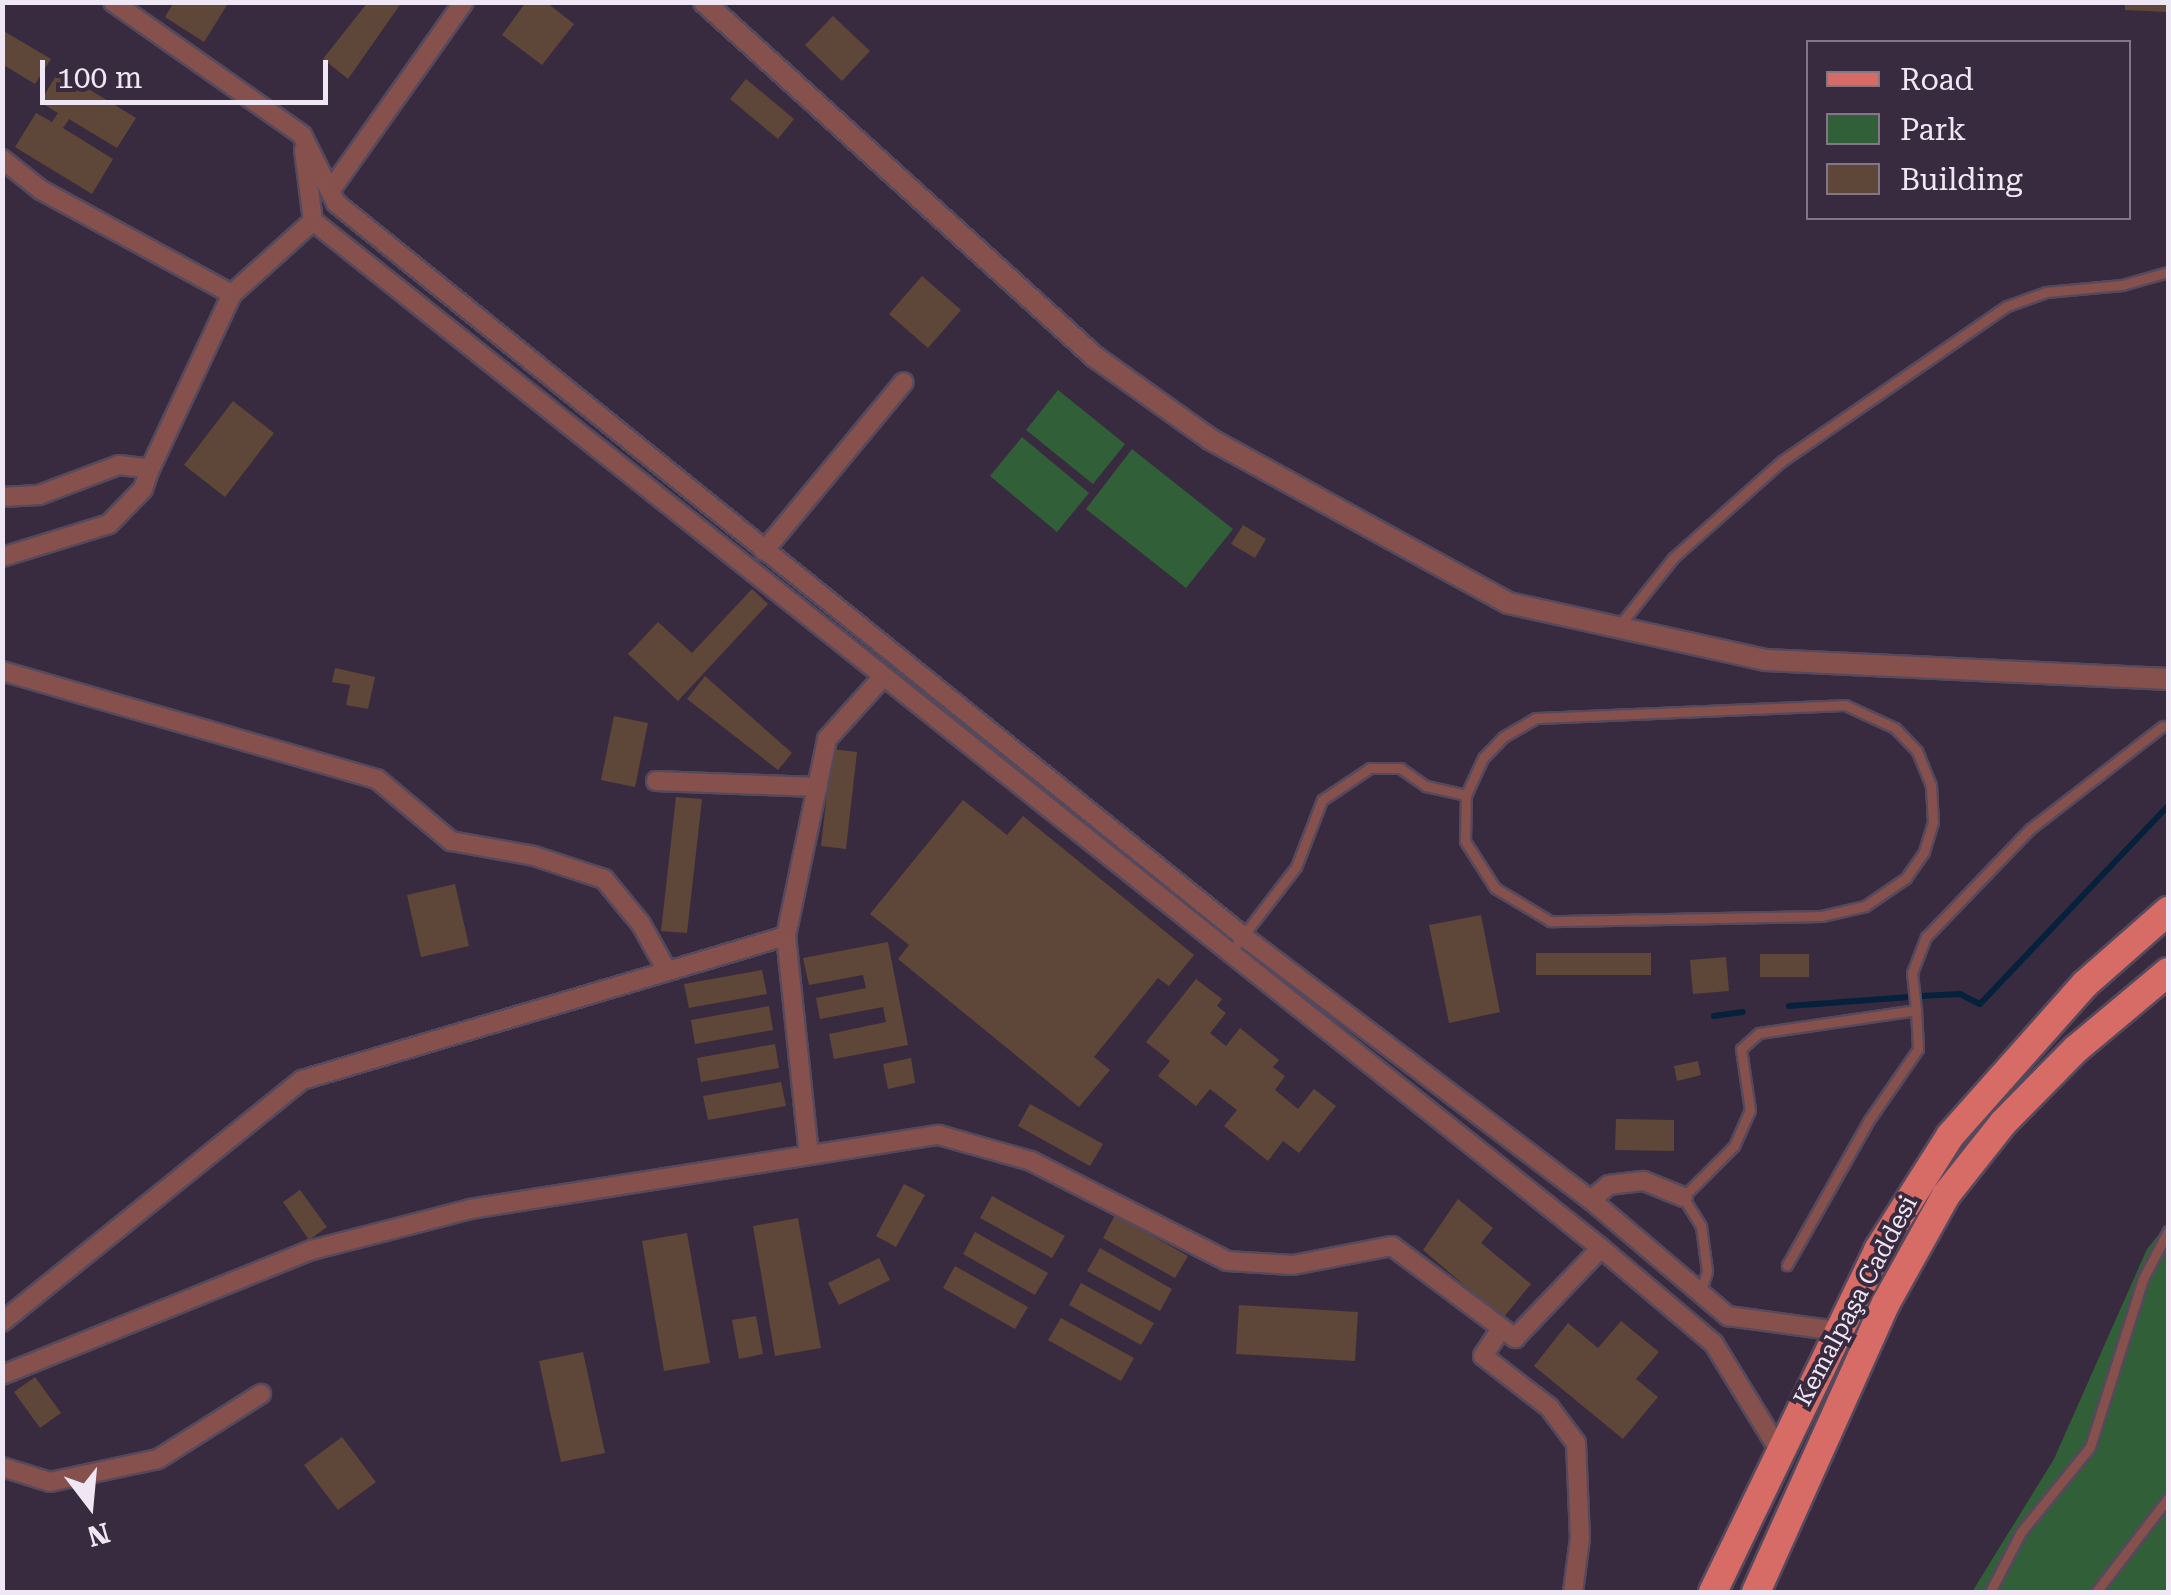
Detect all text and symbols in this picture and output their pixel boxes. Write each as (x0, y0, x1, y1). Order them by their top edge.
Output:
scale bar (45, 40, 332, 102)
legend (1806, 40, 2131, 220)
text: 100 m (57, 60, 142, 95)
text: Road (1900, 62, 1974, 97)
text: Park (1900, 112, 1966, 147)
text: Building (1900, 162, 2023, 197)
street label: Kemalpaşa Caddesi (1788, 1191, 1924, 1411)
north arrow (40, 1455, 140, 1555)
text: N (83, 1515, 113, 1553)

